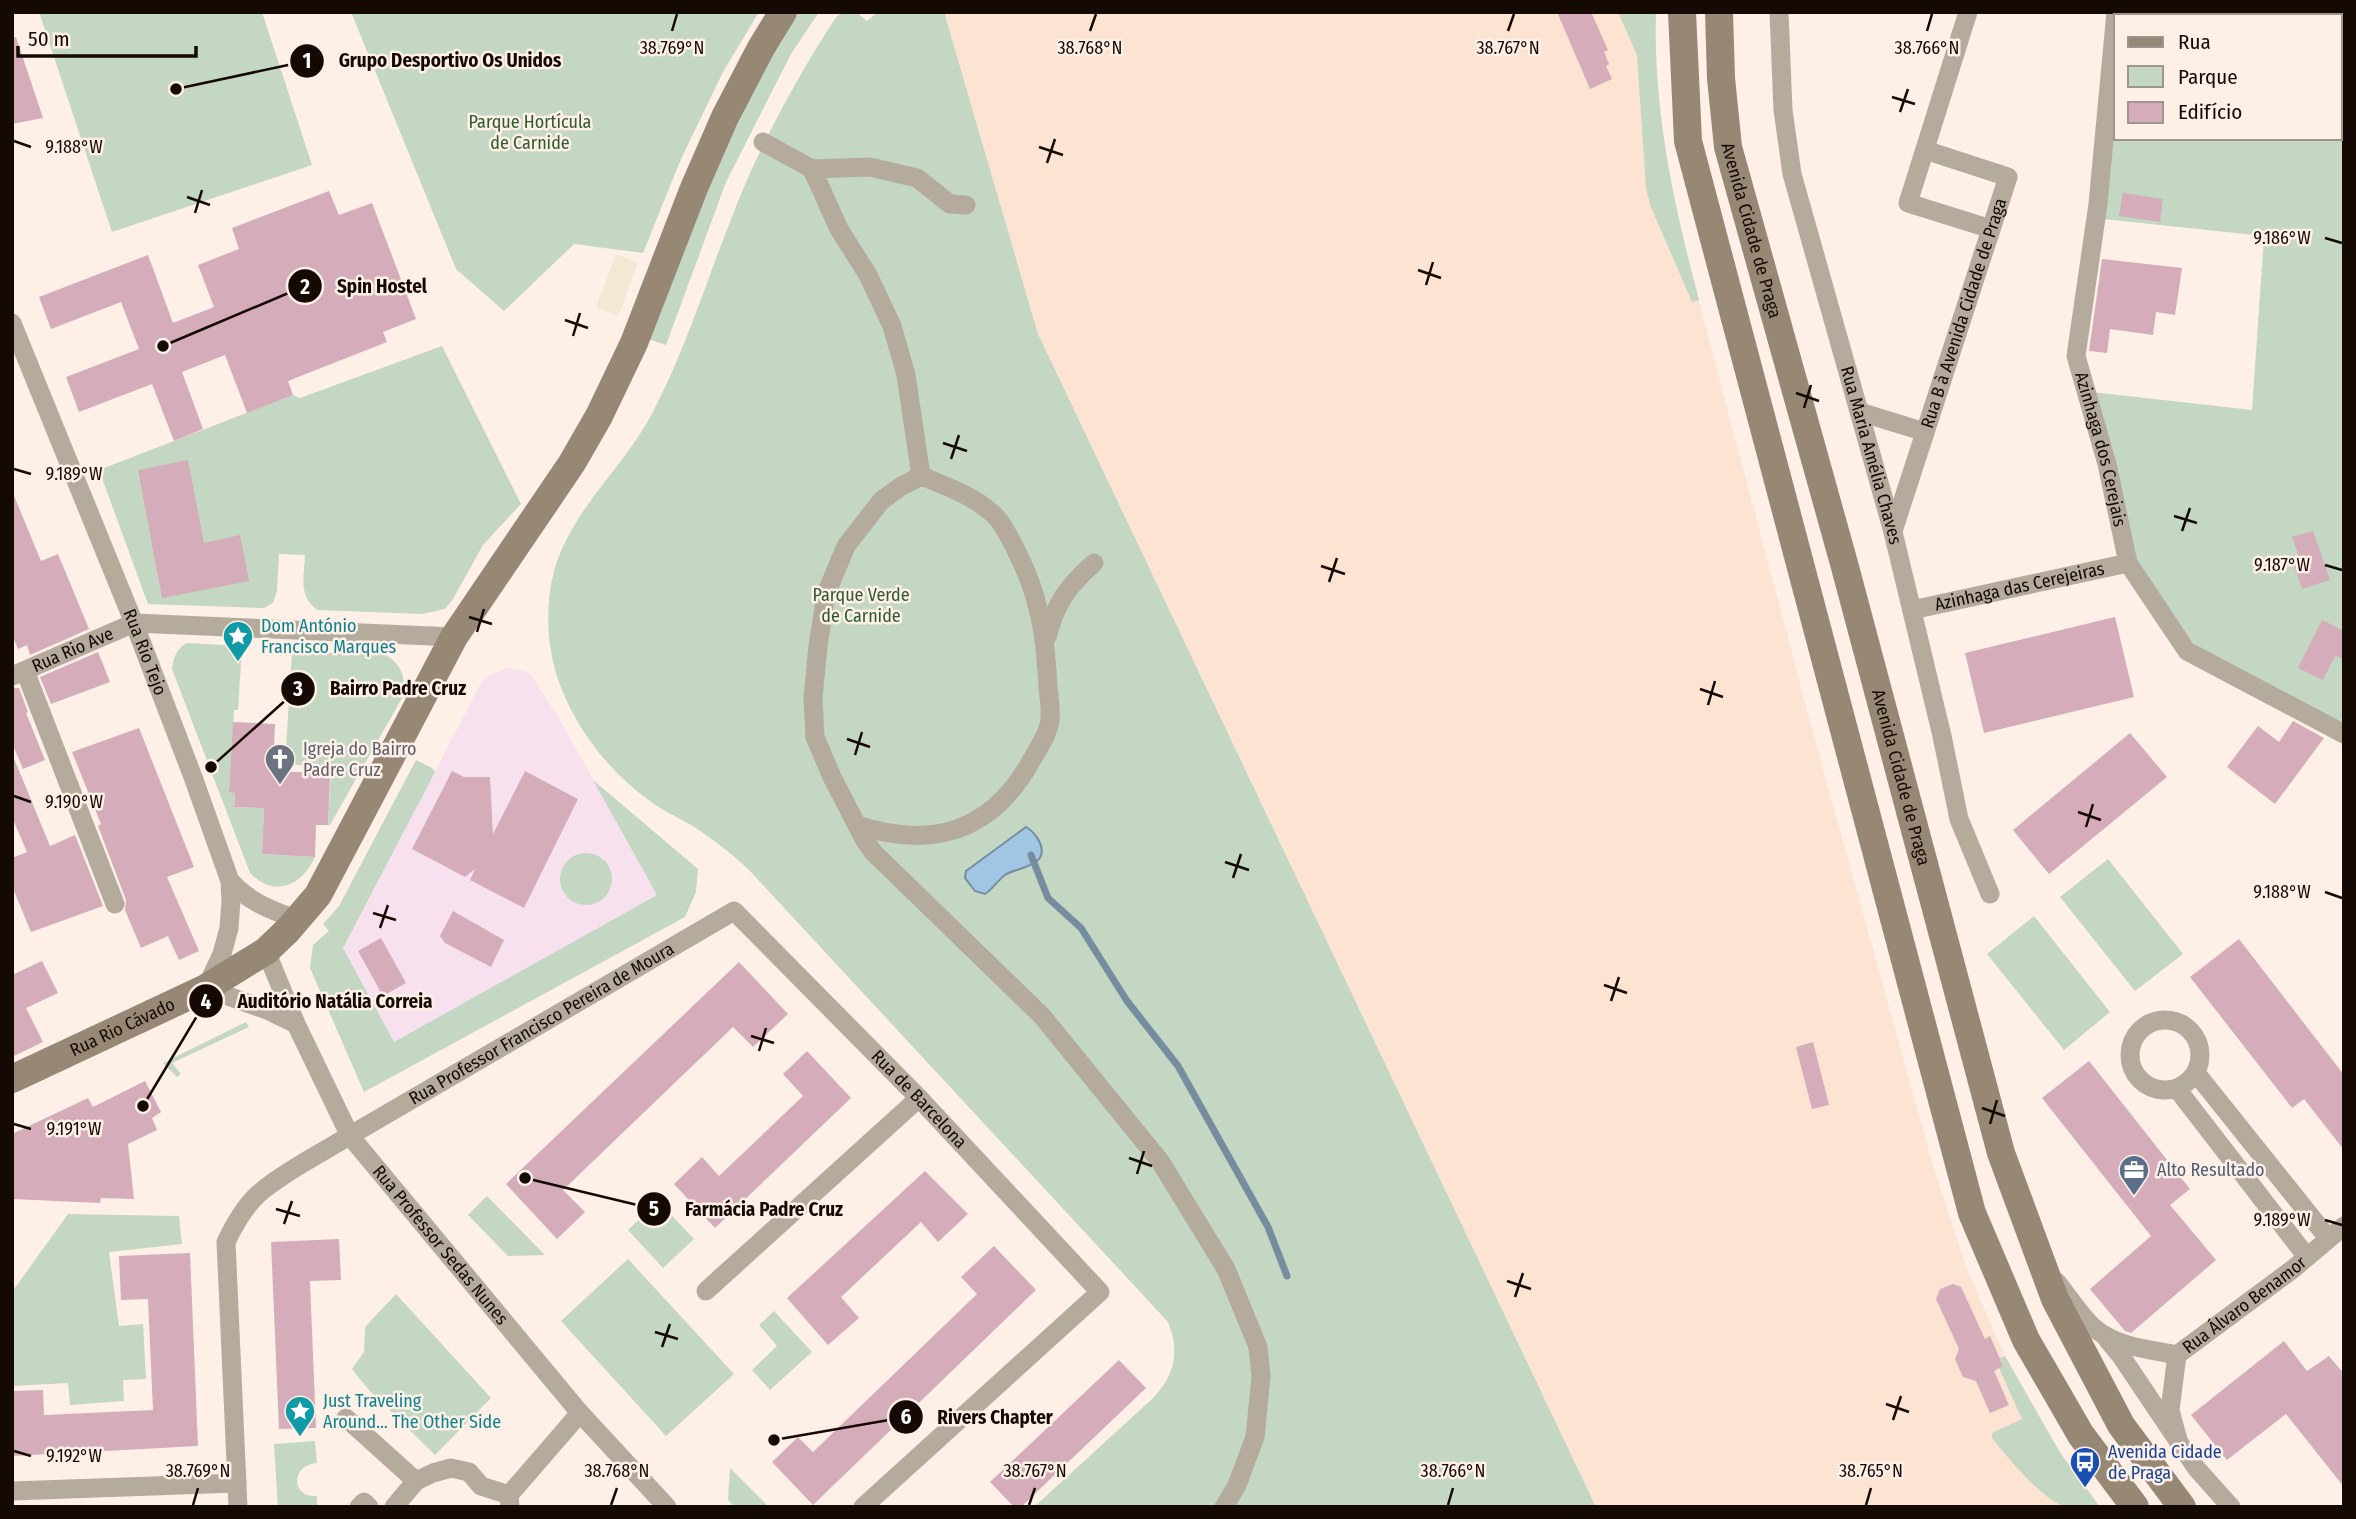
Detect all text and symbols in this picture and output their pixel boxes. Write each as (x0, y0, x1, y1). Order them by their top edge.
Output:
scale bar (18, 14, 196, 58)
legend (2114, 14, 2342, 140)
text: 50 m (28, 26, 70, 52)
text: Rua (2178, 29, 2211, 55)
text: 38.769°N (640, 37, 704, 59)
text: 38.768°N (1057, 37, 1123, 59)
text: 38.767°N (1476, 37, 1540, 59)
text: 38.766°N (1895, 37, 1959, 59)
callout: Grupo Desportivo Os Unidos (289, 41, 575, 81)
text: 1 (303, 48, 311, 74)
text: Grupo Desportivo Os Unidos (339, 49, 562, 72)
text: Parque (2178, 64, 2238, 90)
text: Edifício (2178, 99, 2242, 125)
park label: Parque Hortícula de Carnide (469, 111, 592, 154)
text: 9.188°W (45, 136, 103, 158)
street label: Avenida Cidade de Praga (1716, 140, 1786, 321)
street label: Rua B à Avenida Cidade de Praga (1916, 195, 2011, 431)
text: 9.186°W (2253, 227, 2311, 249)
callout: Spin Hostel (288, 266, 441, 306)
text: 2 (299, 274, 310, 300)
text: Spin Hostel (337, 275, 428, 298)
street label: Rua Maria Amélia Chaves (1836, 364, 1907, 547)
street label: Azinhaga dos Cerejais (2070, 369, 2131, 529)
text: 9.189°W (45, 463, 103, 485)
text: 9.187°W (2254, 554, 2310, 576)
street label: Azinhaga das Cerejeiras (1933, 557, 2107, 616)
park label: Parque Verde de Carnide (812, 584, 910, 627)
street label: Rua Rio Tejo (118, 606, 172, 698)
place label: Dom António Francisco Marques (261, 615, 397, 658)
place icon: Dom António Francisco Marques (221, 619, 255, 663)
street label: Rua Rio Ave (28, 622, 117, 677)
callout: Bairro Padre Cruz (281, 669, 480, 709)
text: 3 (292, 676, 303, 702)
text: Bairro Padre Cruz (330, 677, 466, 700)
street label: Avenida Cidade de Praga (1867, 687, 1935, 868)
place label: Igreja do Bairro Padre Cruz (303, 738, 417, 781)
church icon: Igreja do Bairro Padre Cruz (263, 742, 297, 786)
text: 9.190°W (45, 791, 103, 813)
text: 9.188°W (2253, 881, 2311, 903)
street label: Rua Professor Francisco Pereira de Moura (405, 938, 678, 1110)
callout: Auditório Natália Correia (188, 981, 446, 1021)
text: 4 (201, 989, 212, 1015)
text: Auditório Natália Correia (236, 990, 433, 1013)
street label: Rua Rio Cávado (66, 993, 179, 1061)
street label: Rua de Barcelona (867, 1045, 971, 1153)
text: 9.191°W (46, 1118, 102, 1140)
office icon: Alto Resultado (2117, 1153, 2151, 1197)
place label: Alto Resultado (2157, 1159, 2265, 1181)
street label: Rua Professor Sedas Nunes (368, 1161, 513, 1329)
callout: Farmácia Padre Cruz (636, 1189, 857, 1229)
text: 5 (649, 1196, 659, 1222)
text: Farmácia Padre Cruz (685, 1198, 843, 1221)
text: 9.189°W (2253, 1209, 2311, 1231)
street label: Rua Álvaro Benamor (2178, 1251, 2311, 1358)
place label: Just Traveling Around… The Other Side (323, 1390, 501, 1433)
place icon: Just Traveling Around… The Other Side (283, 1394, 317, 1438)
callout: Rivers Chapter (888, 1397, 1067, 1437)
text: 6 (901, 1404, 912, 1430)
text: Rivers Chapter (937, 1406, 1054, 1429)
place label: Avenida Cidade de Praga (2108, 1441, 2222, 1484)
text: 9.192°W (46, 1445, 103, 1467)
bus stop icon: Avenida Cidade de Praga (2068, 1445, 2102, 1489)
text: 38.769°N (166, 1460, 230, 1482)
text: 38.768°N (584, 1460, 650, 1482)
text: 38.767°N (1003, 1460, 1067, 1482)
text: 38.766°N (1421, 1460, 1485, 1482)
text: 38.765°N (1839, 1460, 1903, 1482)

